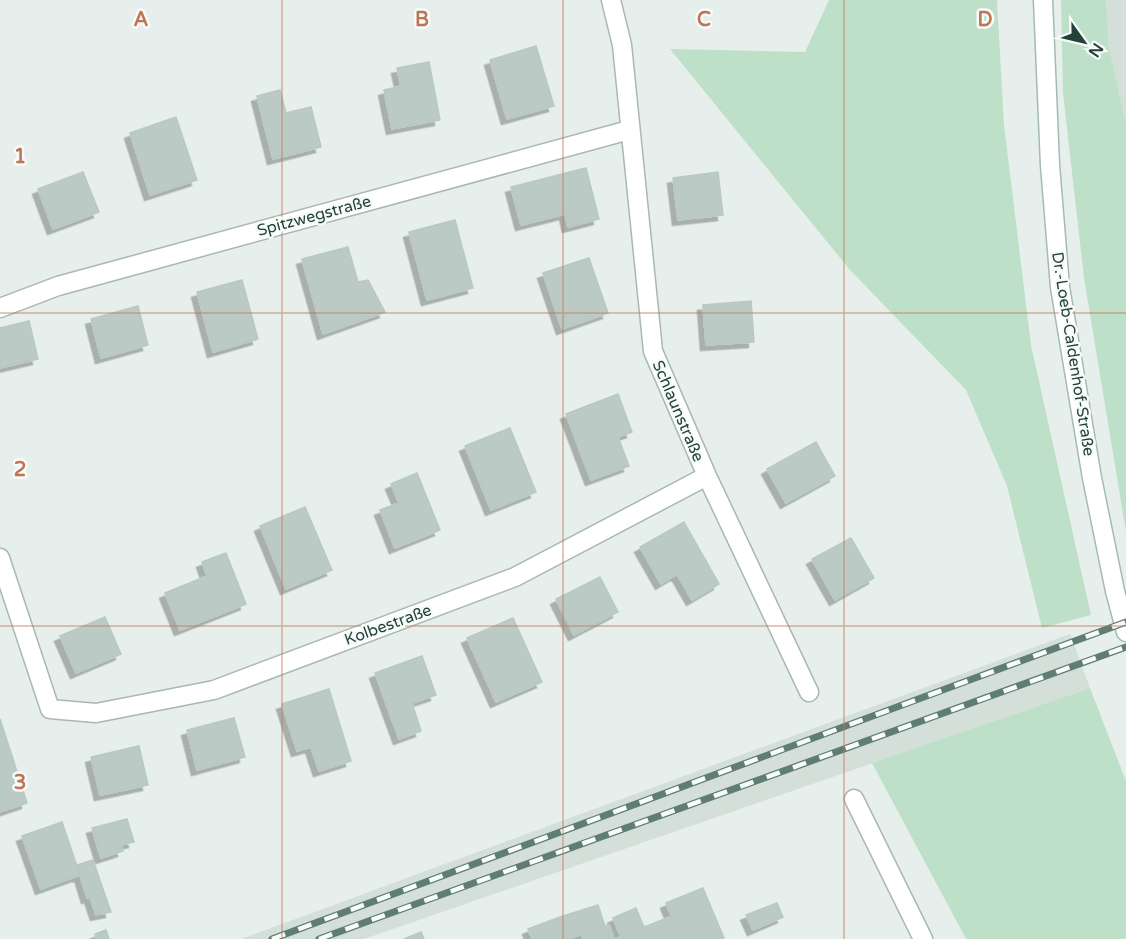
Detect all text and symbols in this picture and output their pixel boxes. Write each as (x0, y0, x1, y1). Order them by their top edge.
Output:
text: A (134, 8, 149, 32)
text: B (415, 8, 429, 32)
text: C (697, 8, 711, 32)
text: D (977, 8, 993, 32)
north arrow (1054, 12, 1114, 72)
text: N (1084, 39, 1107, 61)
text: 1 (14, 145, 26, 169)
street label: Spitzwegstraße (255, 191, 373, 241)
street label: Dr.-Loeb-Caldenhof-Straße (1047, 250, 1099, 458)
street label: Schlaunstraße (648, 357, 708, 465)
text: 2 (14, 458, 26, 482)
street label: Kolbestraße (342, 600, 434, 650)
text: 3 (14, 771, 26, 795)

